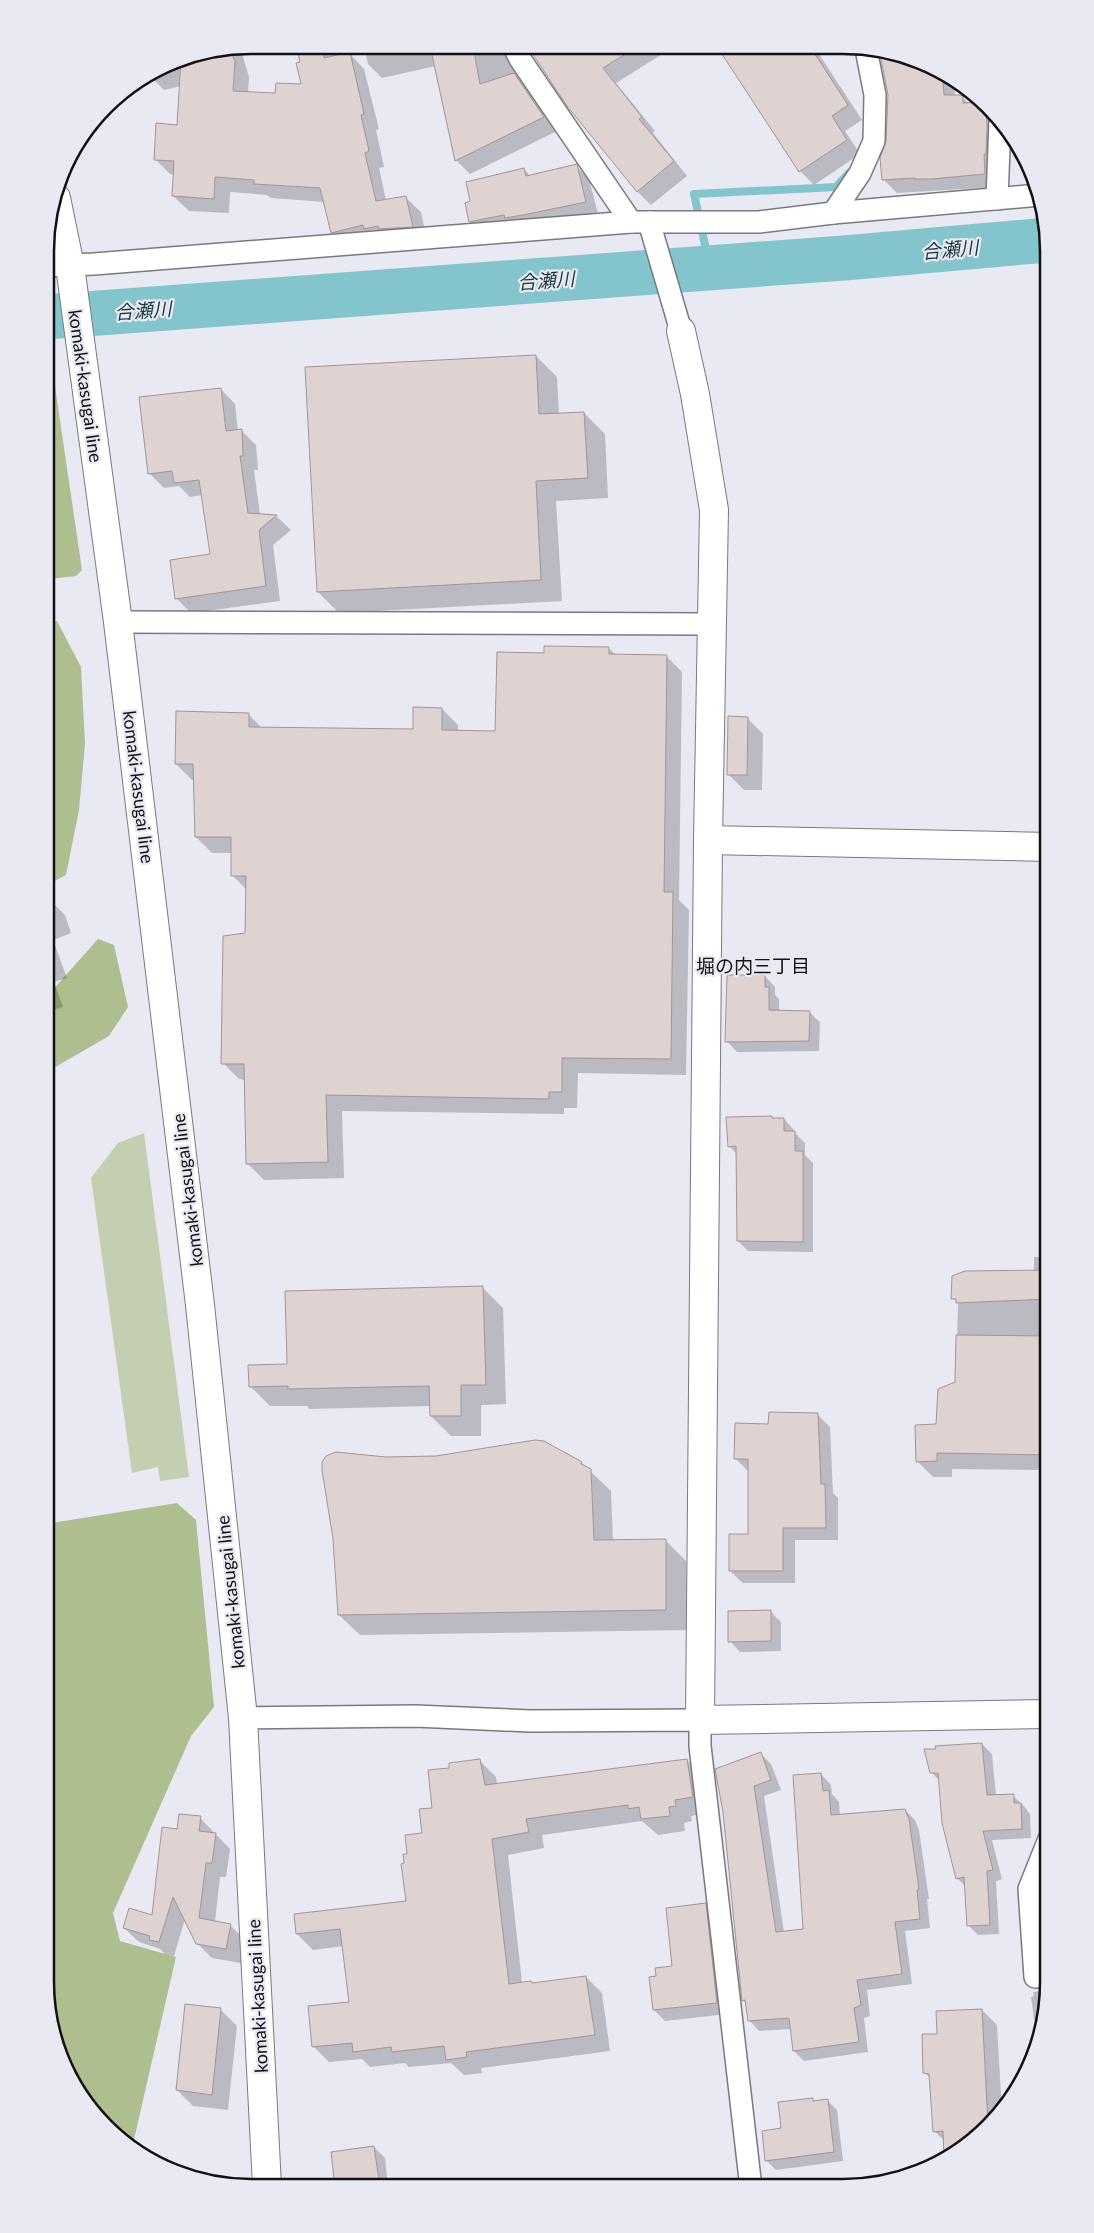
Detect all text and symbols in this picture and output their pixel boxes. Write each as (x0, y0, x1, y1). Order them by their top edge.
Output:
water label: 合瀬川 (921, 235, 981, 263)
water label: 合瀬川 (517, 266, 577, 293)
water label: 合瀬川 (114, 296, 174, 323)
street label: komaki-kasugai line (64, 308, 108, 464)
street label: komaki-kasugai line (119, 709, 159, 865)
district label: 堀の内三丁目 (696, 954, 810, 977)
street label: komaki-kasugai line (167, 1112, 207, 1268)
street label: komaki-kasugai line (211, 1514, 249, 1670)
street label: komaki-kasugai line (242, 1919, 272, 2073)

